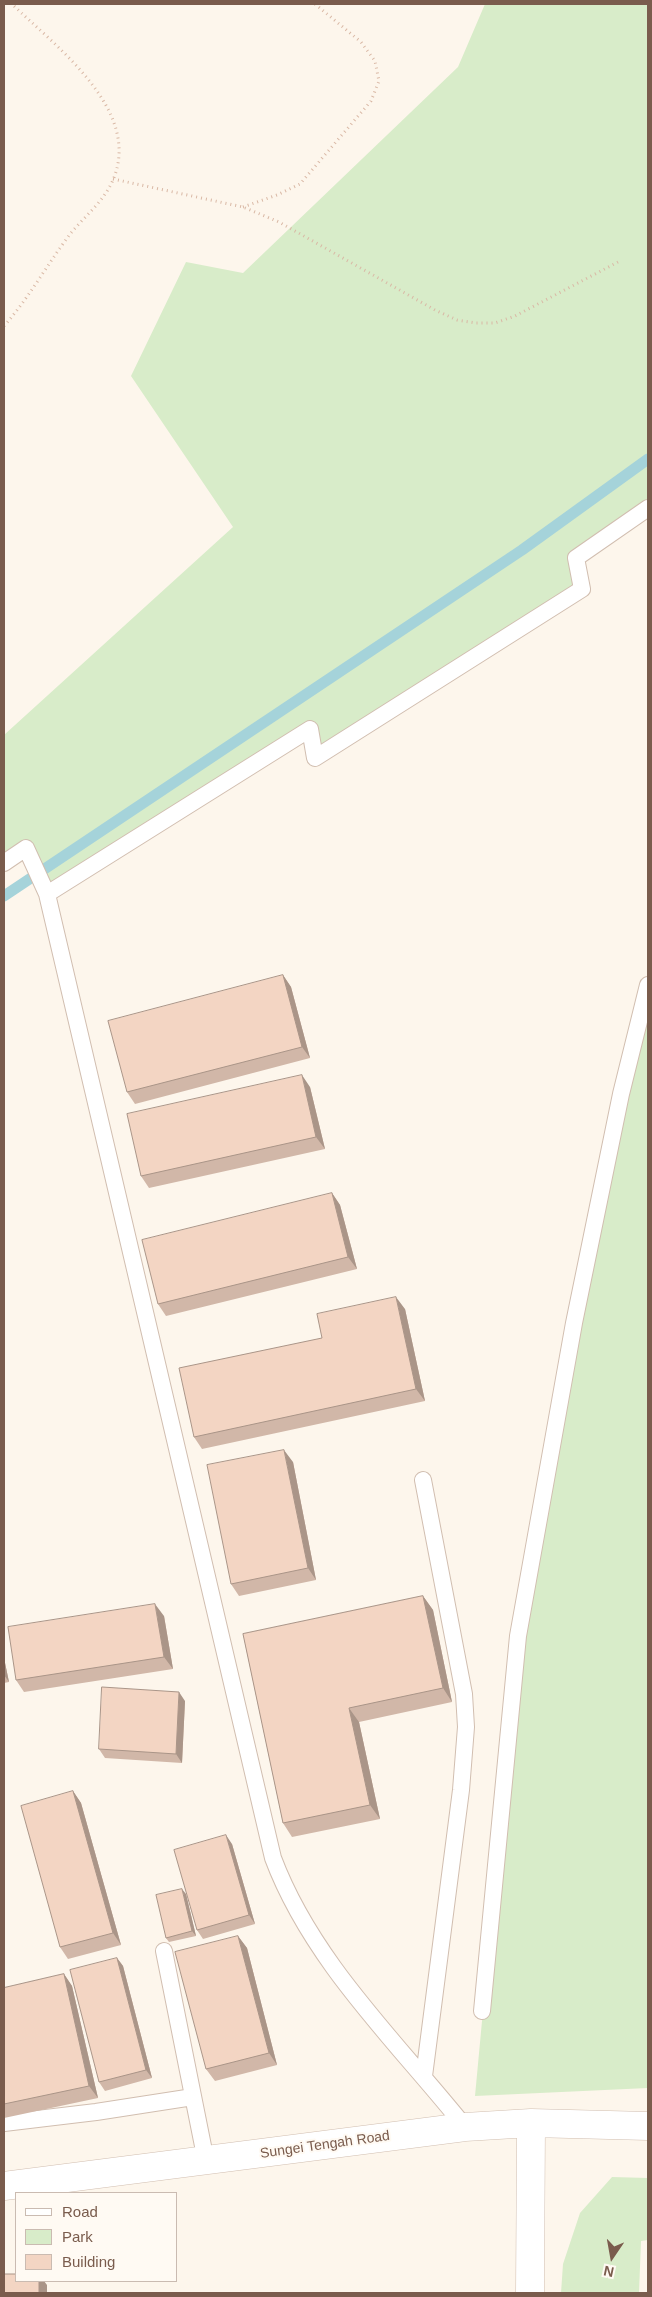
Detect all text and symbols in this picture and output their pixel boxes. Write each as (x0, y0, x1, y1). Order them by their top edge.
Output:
street label: Sungei Tengah Road (259, 2128, 391, 2162)
legend (15, 2192, 178, 2282)
text: Road (62, 2203, 98, 2220)
text: Park (62, 2228, 93, 2245)
north arrow (587, 2232, 637, 2282)
text: Building (62, 2253, 115, 2270)
text: N (602, 2263, 615, 2281)

